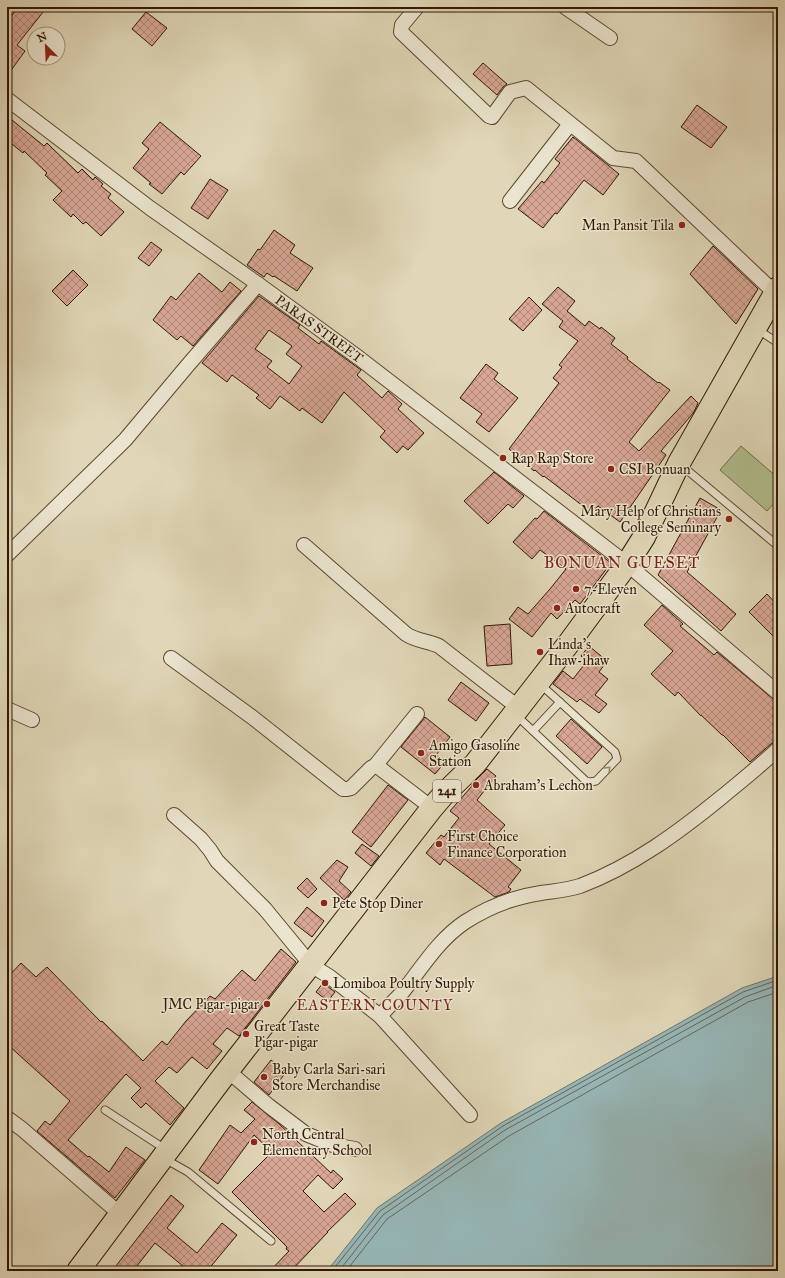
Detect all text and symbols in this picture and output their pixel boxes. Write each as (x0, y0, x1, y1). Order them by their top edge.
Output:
north arrow (26, 26, 66, 66)
text: N (35, 29, 50, 45)
place label: Man Pansit Tila (582, 217, 674, 234)
marker: Man Pansit Tila (677, 220, 687, 230)
street label: PARAS STREET (272, 291, 367, 367)
place label: Rap Rap Store (511, 450, 594, 467)
marker: Rap Rap Store (498, 453, 508, 463)
place label: CSI Bonuan (619, 461, 691, 478)
marker: CSI Bonuan (606, 464, 616, 474)
place label: Mary Help of Christians College Seminary (580, 503, 721, 536)
marker: Mary Help of Christians College Seminary (724, 514, 734, 524)
district label: BONUAN GUESET (544, 553, 700, 572)
place label: 7-Eleven (584, 581, 637, 598)
marker: 7-Eleven (571, 584, 581, 594)
place label: Autocraft (564, 600, 621, 617)
marker: Autocraft (552, 603, 562, 613)
place label: Linda's Ihaw-ihaw (548, 636, 610, 669)
marker: Linda's Ihaw-ihaw (535, 647, 545, 657)
place label: Amigo Gasoline Station (428, 737, 520, 770)
marker: Amigo Gasoline Station (416, 748, 426, 758)
one-way arrow (603, 766, 611, 774)
place label: Abraham's Lechon (483, 777, 593, 794)
road number: 241 (433, 780, 461, 802)
marker: Abraham's Lechon (471, 780, 481, 790)
place label: First Choice Finance Corporation (447, 828, 567, 861)
marker: First Choice Finance Corporation (434, 839, 444, 849)
place label: Pete Stop Diner (332, 895, 424, 912)
marker: Pete Stop Diner (319, 898, 329, 908)
place label: Lomiboa Poultry Supply (333, 975, 475, 992)
marker: Lomiboa Poultry Supply (320, 978, 330, 988)
place label: JMC Pigar-pigar (161, 996, 260, 1014)
district label: EASTERN COUNTY (297, 996, 453, 1014)
marker: JMC Pigar-pigar (262, 999, 272, 1009)
place label: Great Taste Pigar-pigar (254, 1018, 320, 1051)
marker: Great Taste Pigar-pigar (241, 1029, 251, 1039)
place label: Baby Carla Sari-sari Store Merchandise (272, 1061, 386, 1094)
marker: Baby Carla Sari-sari Store Merchandise (259, 1072, 269, 1082)
place label: North Central Elementary School (262, 1126, 372, 1159)
marker: North Central Elementary School (249, 1137, 259, 1147)

